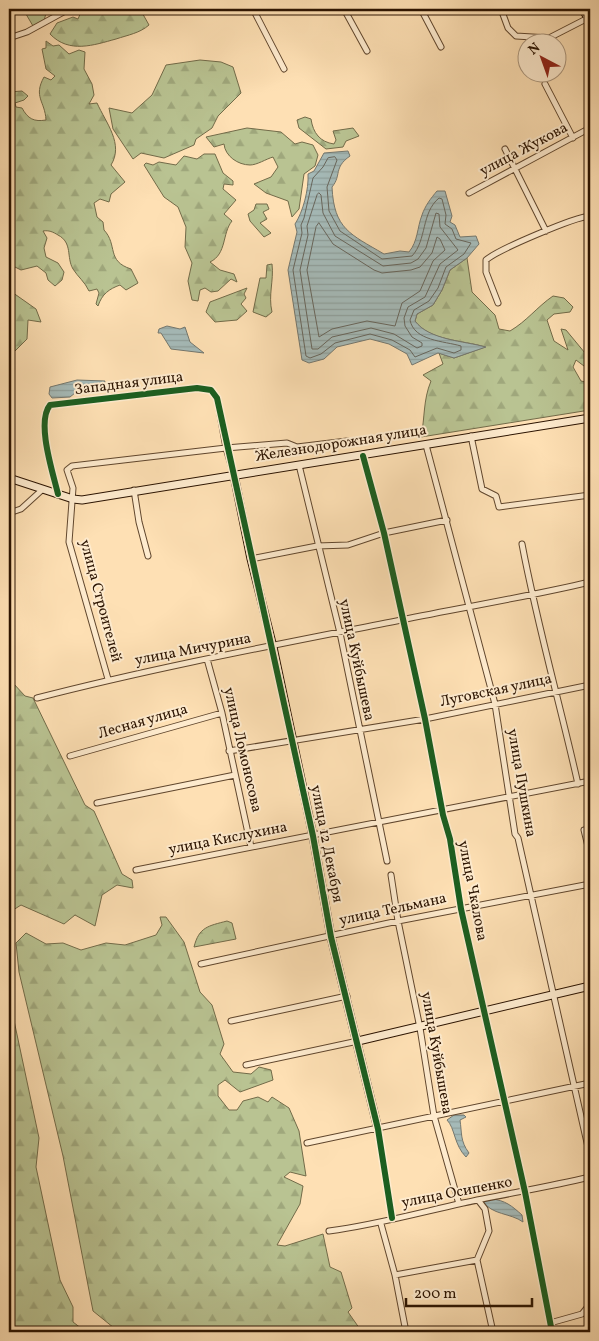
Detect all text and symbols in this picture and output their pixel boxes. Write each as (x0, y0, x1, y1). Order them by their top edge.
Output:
north arrow (516, 32, 566, 82)
text: N (524, 39, 545, 60)
street label: улица Жукова (476, 118, 572, 182)
street label: Западная улица (73, 367, 185, 401)
street label: Железнодорожная улица (254, 420, 428, 468)
street label: улица Строителей (74, 537, 126, 665)
street label: улица Куйбышева (333, 597, 379, 723)
street label: улица Мичурина (133, 628, 253, 672)
street label: Луговская улица (438, 669, 554, 713)
street label: улица Ломоносова (217, 685, 267, 815)
street label: Лесная улица (96, 699, 190, 745)
street label: улица Пушкина (501, 727, 541, 839)
street label: улица 12 Декабря (304, 783, 348, 905)
street label: улица Кислухина (167, 817, 289, 861)
street label: улица Чкалова (452, 839, 492, 943)
street label: улица Тельмана (337, 888, 449, 932)
street label: улица Куйбышева (415, 990, 457, 1116)
street label: улица Осипенко (400, 1172, 514, 1214)
scale bar (406, 1276, 533, 1308)
text: 200 m (414, 1284, 457, 1305)

